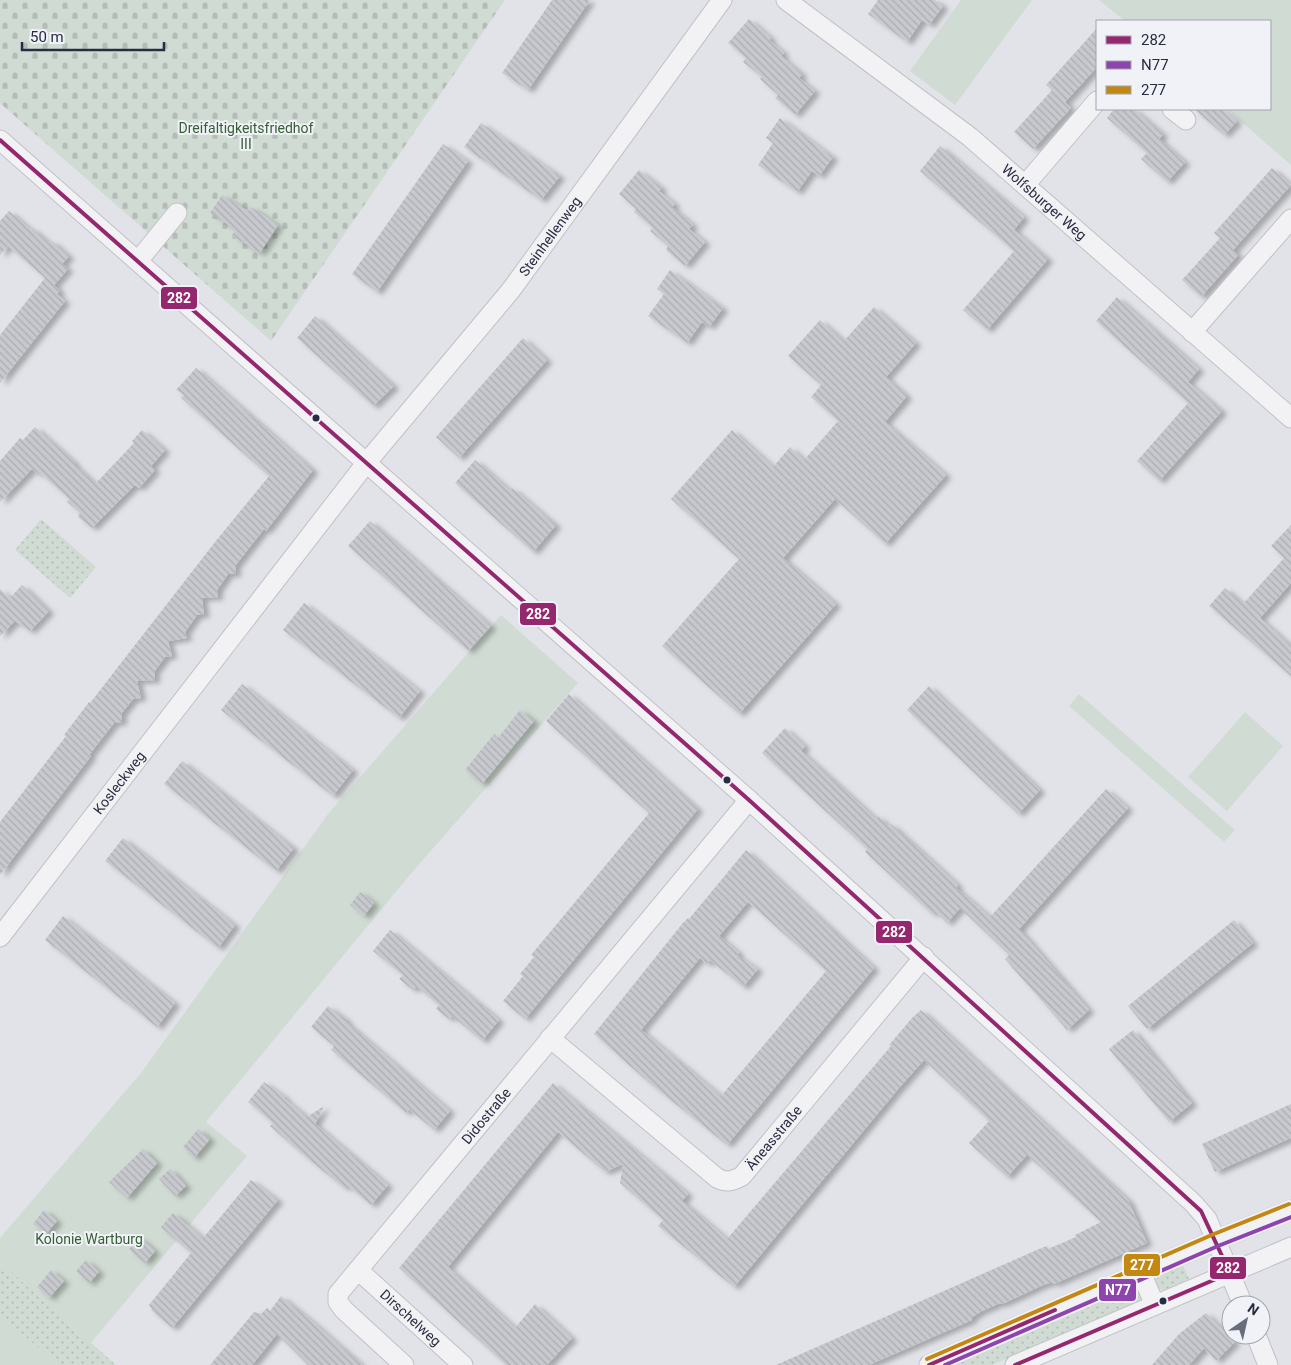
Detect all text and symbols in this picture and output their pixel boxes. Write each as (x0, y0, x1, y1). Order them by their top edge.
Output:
scale bar (22, 20, 165, 52)
legend (1096, 20, 1271, 110)
text: 50 m (30, 28, 64, 46)
text: 282 (1141, 31, 1166, 49)
text: N77 (1141, 56, 1169, 74)
text: 277 (1141, 81, 1166, 99)
park label: Dreifaltigkeitsfriedhof III (179, 120, 314, 152)
street label: Wolfsburger Weg (999, 161, 1090, 243)
street label: Steinhellenweg (516, 193, 584, 279)
line badge: 282 (160, 286, 198, 310)
text: 282 (167, 290, 191, 306)
unlabelled marker (311, 413, 321, 423)
line badge: 282 (519, 602, 557, 626)
text: 282 (526, 606, 550, 622)
street label: Kosleckweg (90, 748, 148, 817)
unlabelled marker (722, 775, 732, 785)
line badge: 282 (875, 920, 913, 944)
text: 282 (882, 924, 906, 940)
street label: Didostraße (458, 1085, 514, 1147)
street label: Äneasstraße (742, 1102, 805, 1173)
park label: Kolonie Wartburg (35, 1231, 143, 1247)
line badge: 277 (1123, 1253, 1161, 1277)
line badge: 282 (1209, 1256, 1247, 1280)
text: 277 (1130, 1257, 1154, 1273)
text: 282 (1216, 1260, 1240, 1276)
line badge: N77 (1098, 1278, 1137, 1302)
text: N77 (1105, 1282, 1131, 1298)
street label: Dirschelweg (377, 1286, 444, 1349)
north arrow (1221, 1295, 1271, 1345)
unlabelled marker (1158, 1296, 1168, 1306)
text: N (1245, 1300, 1262, 1319)

